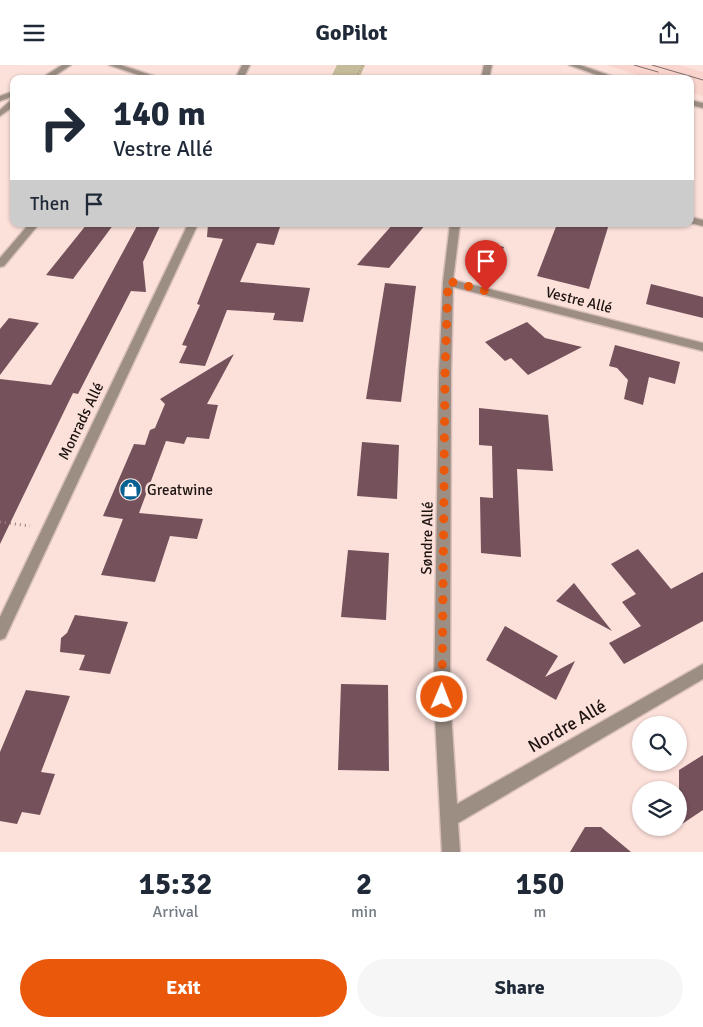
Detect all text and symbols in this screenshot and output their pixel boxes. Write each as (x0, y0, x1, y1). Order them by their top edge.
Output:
icon: menu (20, 19, 48, 47)
text: GoPilot (316, 19, 387, 46)
icon: share (655, 19, 683, 47)
text: 140 m (113, 92, 206, 135)
icon: right (30, 95, 95, 160)
text: Vestre Allé (113, 135, 213, 162)
icon: arrive (80, 190, 108, 218)
text: Then (30, 192, 70, 216)
pin (465, 240, 507, 291)
icon: arrive (472, 247, 500, 275)
street label: Vestre Allé (544, 283, 614, 317)
street label: Monrads Allé (55, 379, 107, 463)
shop icon: Greatwine (119, 478, 143, 502)
place label: Greatwine (147, 481, 213, 499)
street label: Søndre Allé (417, 501, 437, 575)
position arrow (415, 670, 467, 722)
street label: Nordre Allé (524, 695, 610, 757)
map controls (632, 716, 687, 836)
button: search (632, 716, 687, 771)
button: layers (632, 781, 687, 836)
text: 15:32 (139, 866, 212, 903)
text: 2 (356, 866, 372, 903)
text: 150 (516, 866, 564, 903)
text: Arrival (152, 902, 199, 922)
text: min (351, 902, 377, 922)
text: m (534, 902, 546, 922)
button: Exit (20, 959, 347, 1017)
button: Share (357, 959, 683, 1017)

